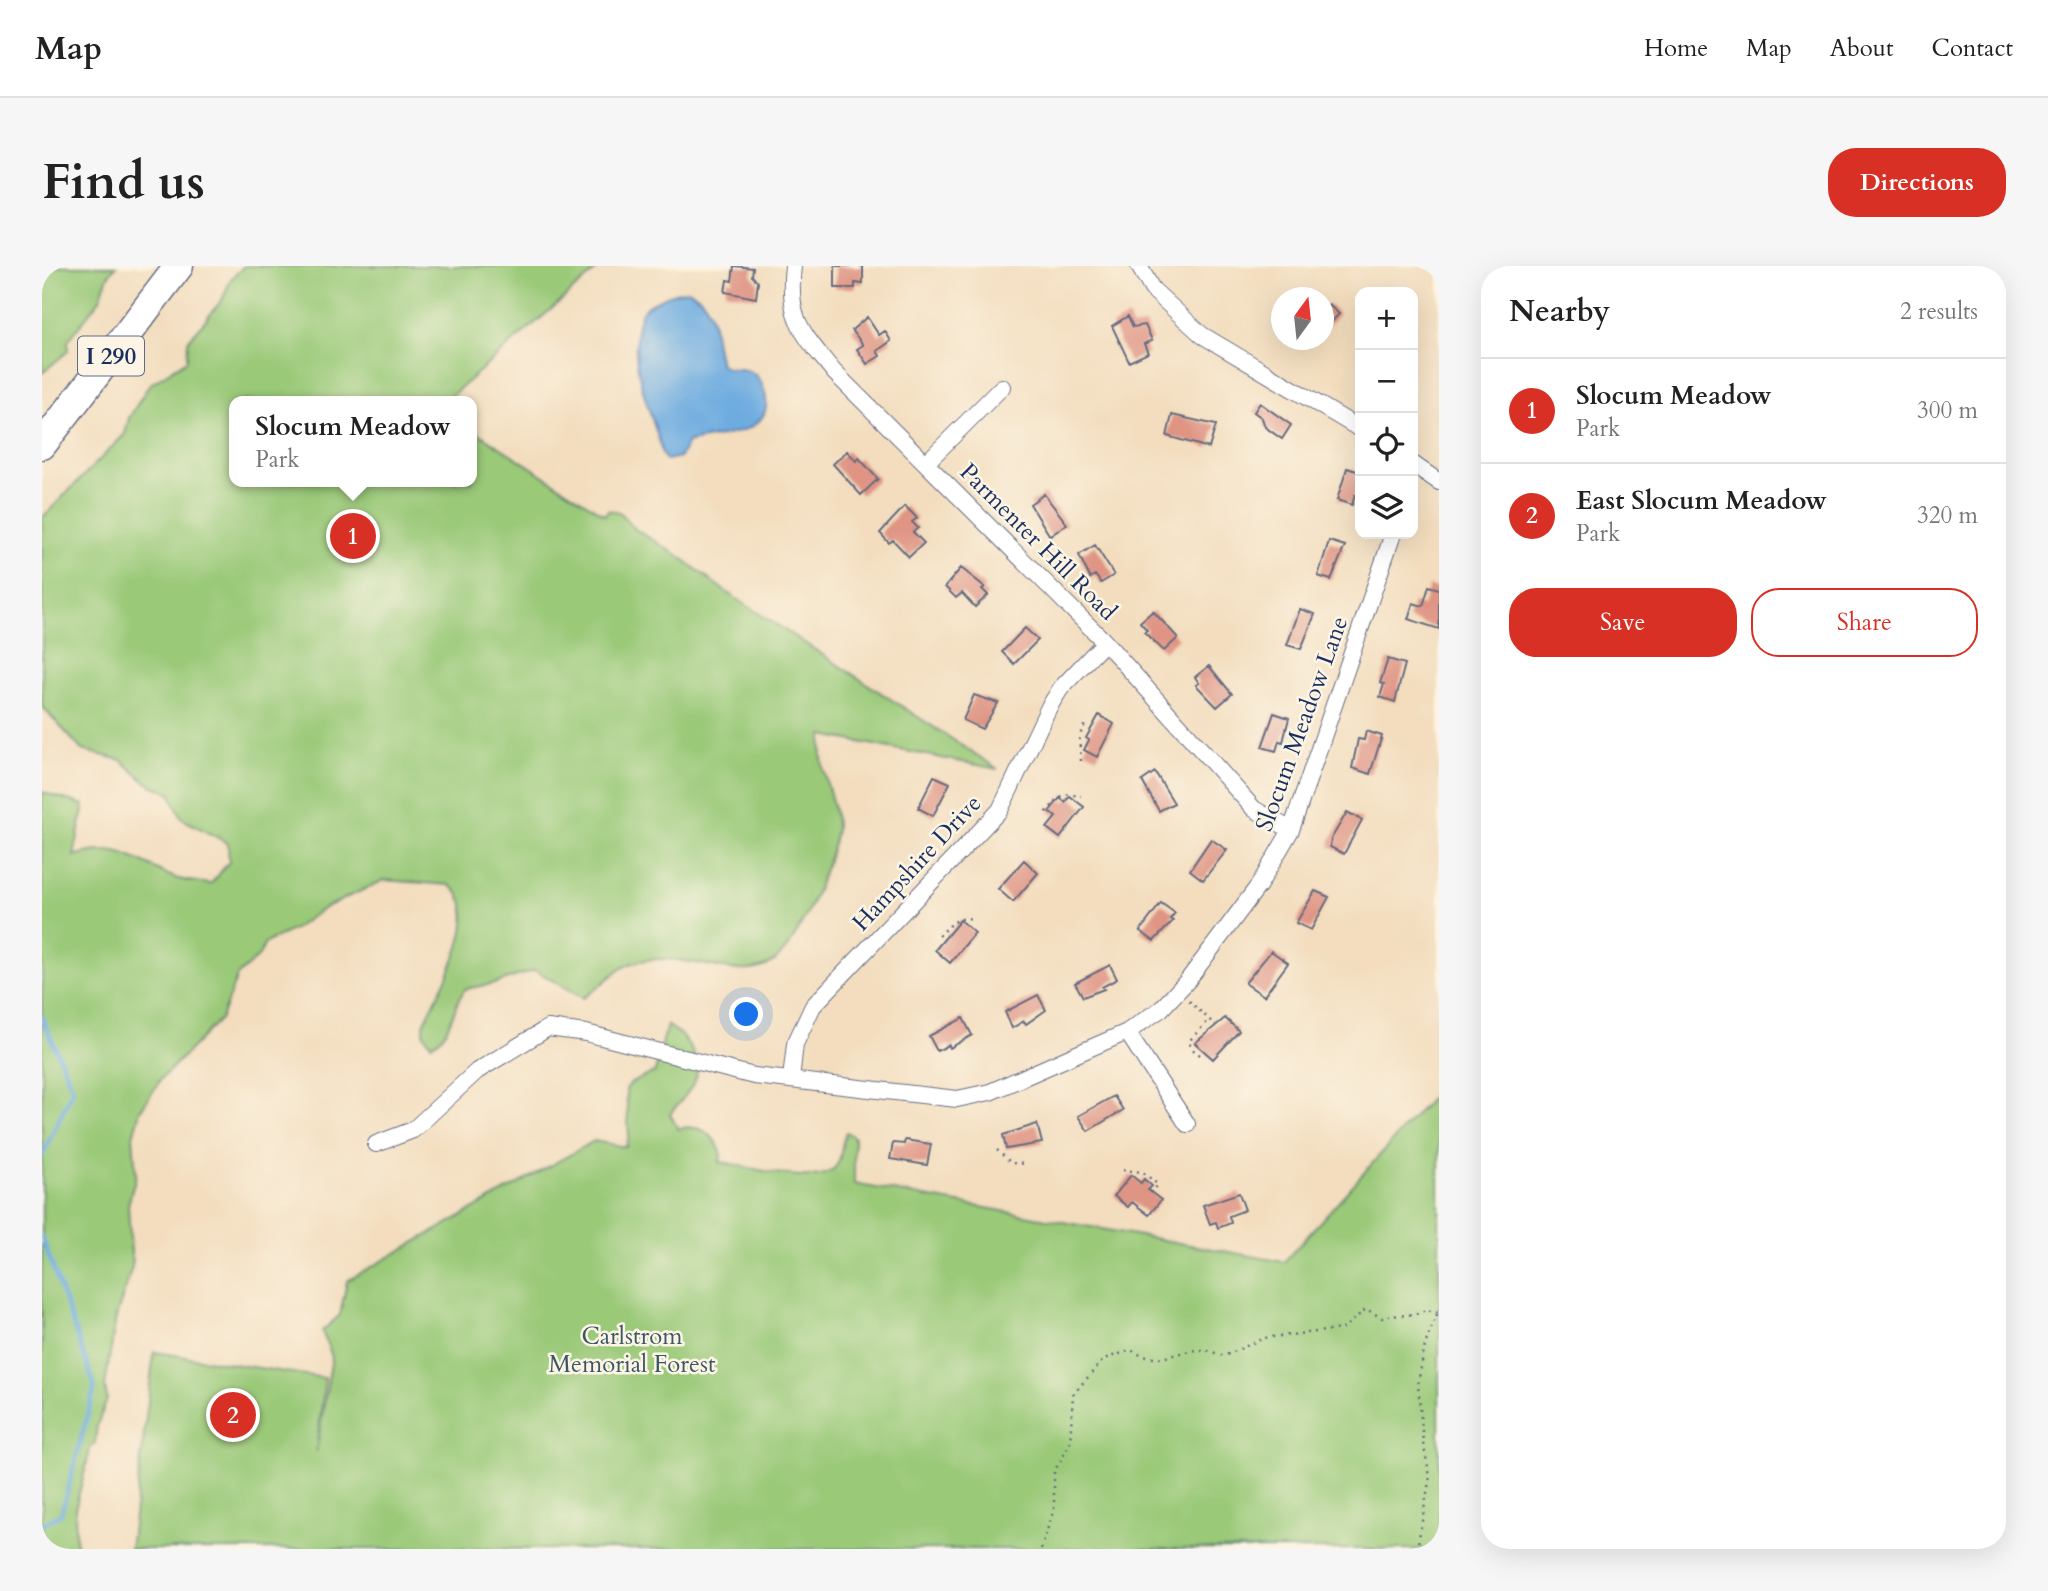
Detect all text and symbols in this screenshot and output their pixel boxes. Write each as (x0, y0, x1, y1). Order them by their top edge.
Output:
text: Map (35, 26, 102, 71)
text: Home (1644, 32, 1708, 65)
text: Map (1746, 32, 1792, 65)
text: About (1830, 32, 1894, 65)
text: Contact (1932, 32, 2013, 65)
button: Directions (1828, 148, 2006, 217)
text: Find us (42, 149, 205, 216)
north arrow (1271, 287, 1334, 350)
map controls (1355, 287, 1418, 539)
button: + (1355, 287, 1418, 350)
text: Nearby (1509, 291, 1610, 332)
text: 2 results (1900, 296, 1978, 327)
road number: I 290 (78, 337, 144, 376)
button: − (1355, 350, 1418, 413)
text: Slocum Meadow (1576, 378, 1772, 413)
text: 1 (1526, 395, 1538, 426)
text: 300 m (1917, 395, 1978, 426)
popup (229, 396, 477, 487)
text: Slocum Meadow (255, 409, 451, 444)
button: locate (1355, 413, 1418, 476)
text: Park (1576, 413, 1620, 444)
text: Park (255, 444, 299, 475)
street label: Parmenter Hill Road (952, 456, 1124, 628)
button: layers (1355, 476, 1418, 539)
text: East Slocum Meadow (1576, 483, 1827, 518)
text: 2 (1526, 500, 1538, 531)
text: 320 m (1917, 500, 1978, 531)
pin: 1 (330, 510, 376, 562)
text: Park (1576, 518, 1620, 549)
button: Save (1509, 588, 1737, 657)
button: Share (1751, 588, 1978, 657)
street label: Slocum Meadow Lane (1248, 612, 1356, 836)
street label: Hampshire Drive (845, 788, 989, 938)
your location (729, 997, 763, 1031)
park label: Carlstrom Memorial Forest (548, 1320, 716, 1381)
pin: 2 (210, 1389, 256, 1441)

